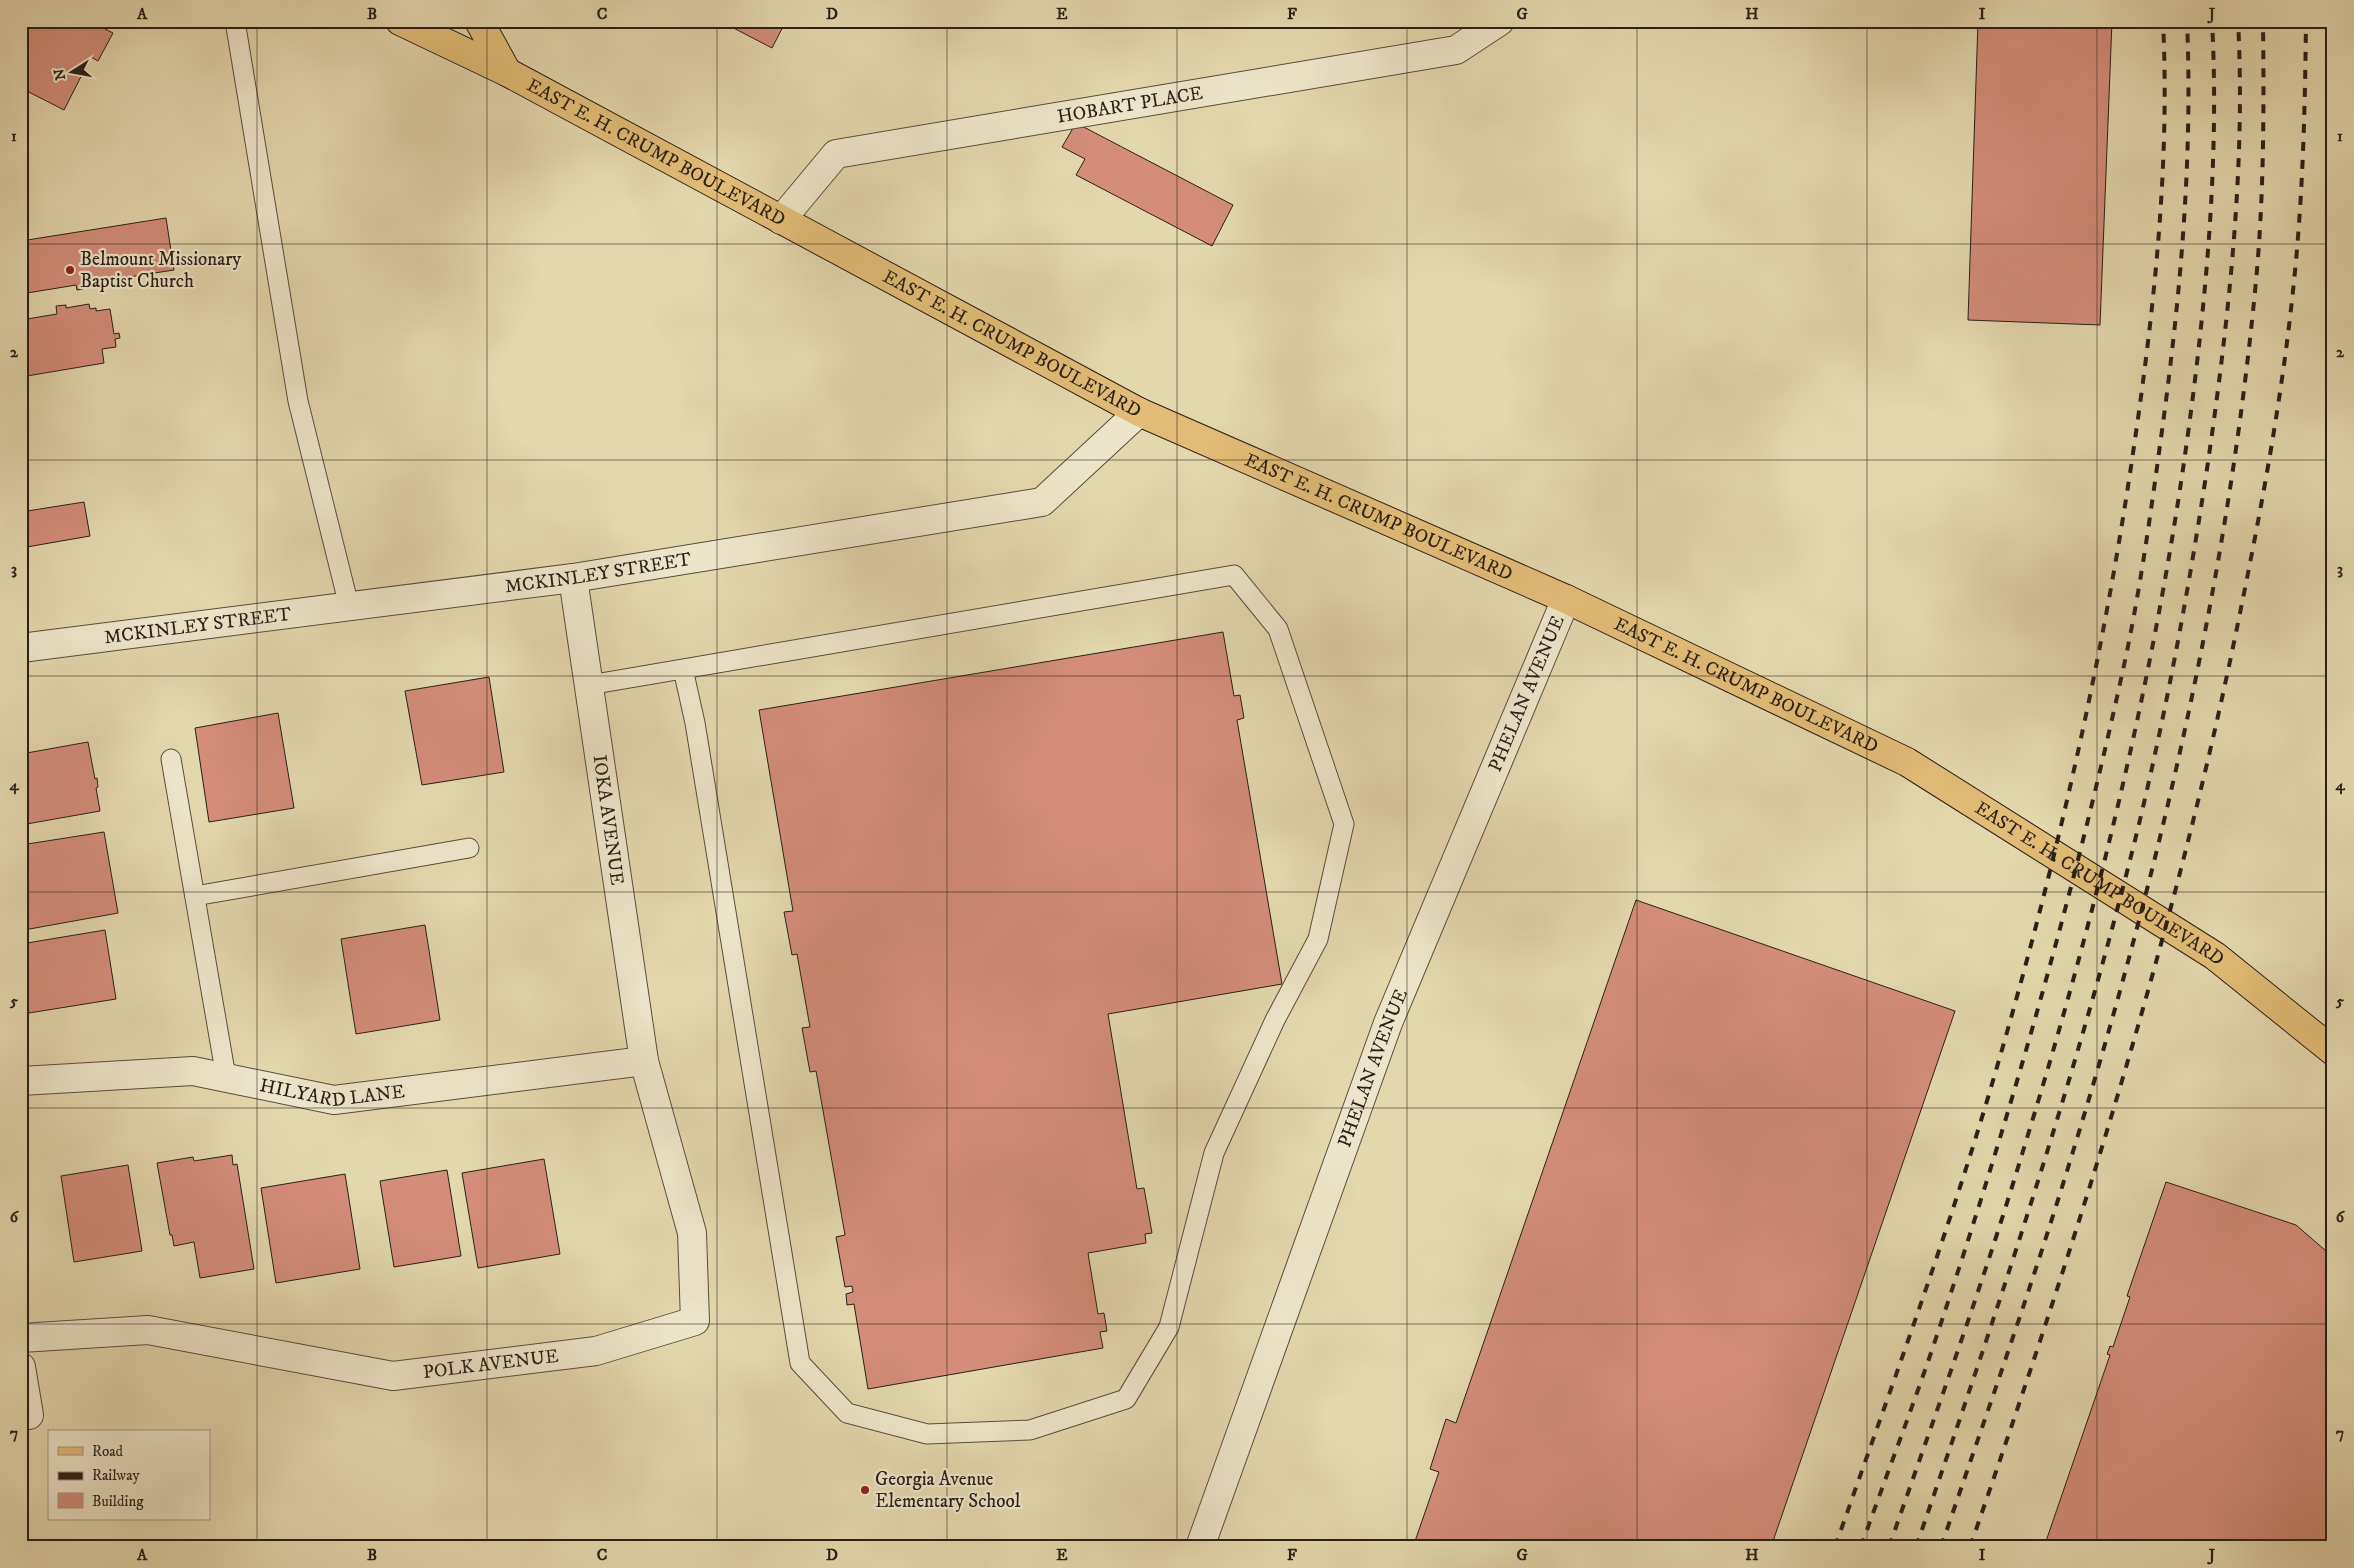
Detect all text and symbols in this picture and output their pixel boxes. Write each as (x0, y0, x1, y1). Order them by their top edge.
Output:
text: A (136, 4, 148, 24)
text: B (367, 4, 377, 24)
text: C (597, 4, 607, 24)
text: D (826, 4, 838, 24)
text: E (1056, 4, 1068, 24)
text: F (1287, 4, 1297, 24)
text: G (1516, 4, 1528, 24)
text: H (1745, 4, 1759, 24)
text: I (1979, 4, 1986, 24)
text: J (2207, 4, 2216, 24)
north arrow (48, 48, 98, 98)
text: N (50, 66, 70, 82)
street label: EAST E. H. CRUMP BOULEVARD (523, 73, 789, 231)
street label: HOBART PLACE (1055, 81, 1205, 128)
text: 1 (11, 126, 17, 146)
text: 1 (2337, 126, 2343, 146)
place label: Belmount Missionary Baptist Church (80, 248, 242, 293)
marker: Belmount Missionary Baptist Church (64, 264, 76, 276)
street label: EAST E. H. CRUMP BOULEVARD (879, 265, 1145, 423)
text: 2 (10, 342, 19, 362)
text: 2 (2336, 342, 2345, 362)
street label: EAST E. H. CRUMP BOULEVARD (1241, 448, 1516, 586)
street label: MCKINLEY STREET (504, 547, 694, 598)
text: 3 (11, 559, 17, 579)
text: 3 (2337, 559, 2343, 579)
street label: MCKINLEY STREET (103, 602, 293, 649)
street label: PHELAN AVENUE (1483, 612, 1569, 775)
street label: EAST E. H. CRUMP BOULEVARD (1610, 612, 1882, 758)
street label: IOKA AVENUE (587, 753, 629, 887)
text: 4 (8, 775, 19, 795)
text: 4 (2334, 775, 2345, 795)
street label: EAST E. H. CRUMP BOULEVARD (1971, 796, 2229, 970)
street label: PHELAN AVENUE (1333, 986, 1412, 1150)
text: 5 (9, 991, 18, 1011)
text: 5 (2335, 991, 2344, 1011)
street label: HILYARD LANE (258, 1074, 406, 1112)
text: 6 (10, 1207, 20, 1227)
text: 6 (2336, 1207, 2346, 1227)
street label: POLK AVENUE (422, 1344, 560, 1384)
text: 7 (10, 1423, 18, 1443)
text: 7 (2336, 1423, 2344, 1443)
legend (48, 1430, 210, 1520)
text: Road (92, 1442, 124, 1461)
text: Railway (92, 1466, 140, 1485)
place label: Georgia Avenue Elementary School (875, 1468, 1021, 1513)
marker: Georgia Avenue Elementary School (859, 1484, 871, 1496)
text: Building (92, 1492, 144, 1511)
text: A (136, 1545, 148, 1565)
text: B (367, 1545, 377, 1565)
text: C (597, 1545, 607, 1565)
text: D (826, 1545, 838, 1565)
text: E (1056, 1545, 1068, 1565)
text: F (1287, 1545, 1297, 1565)
text: G (1516, 1545, 1528, 1565)
text: H (1745, 1545, 1759, 1565)
text: I (1979, 1545, 1986, 1565)
text: J (2207, 1545, 2216, 1565)

